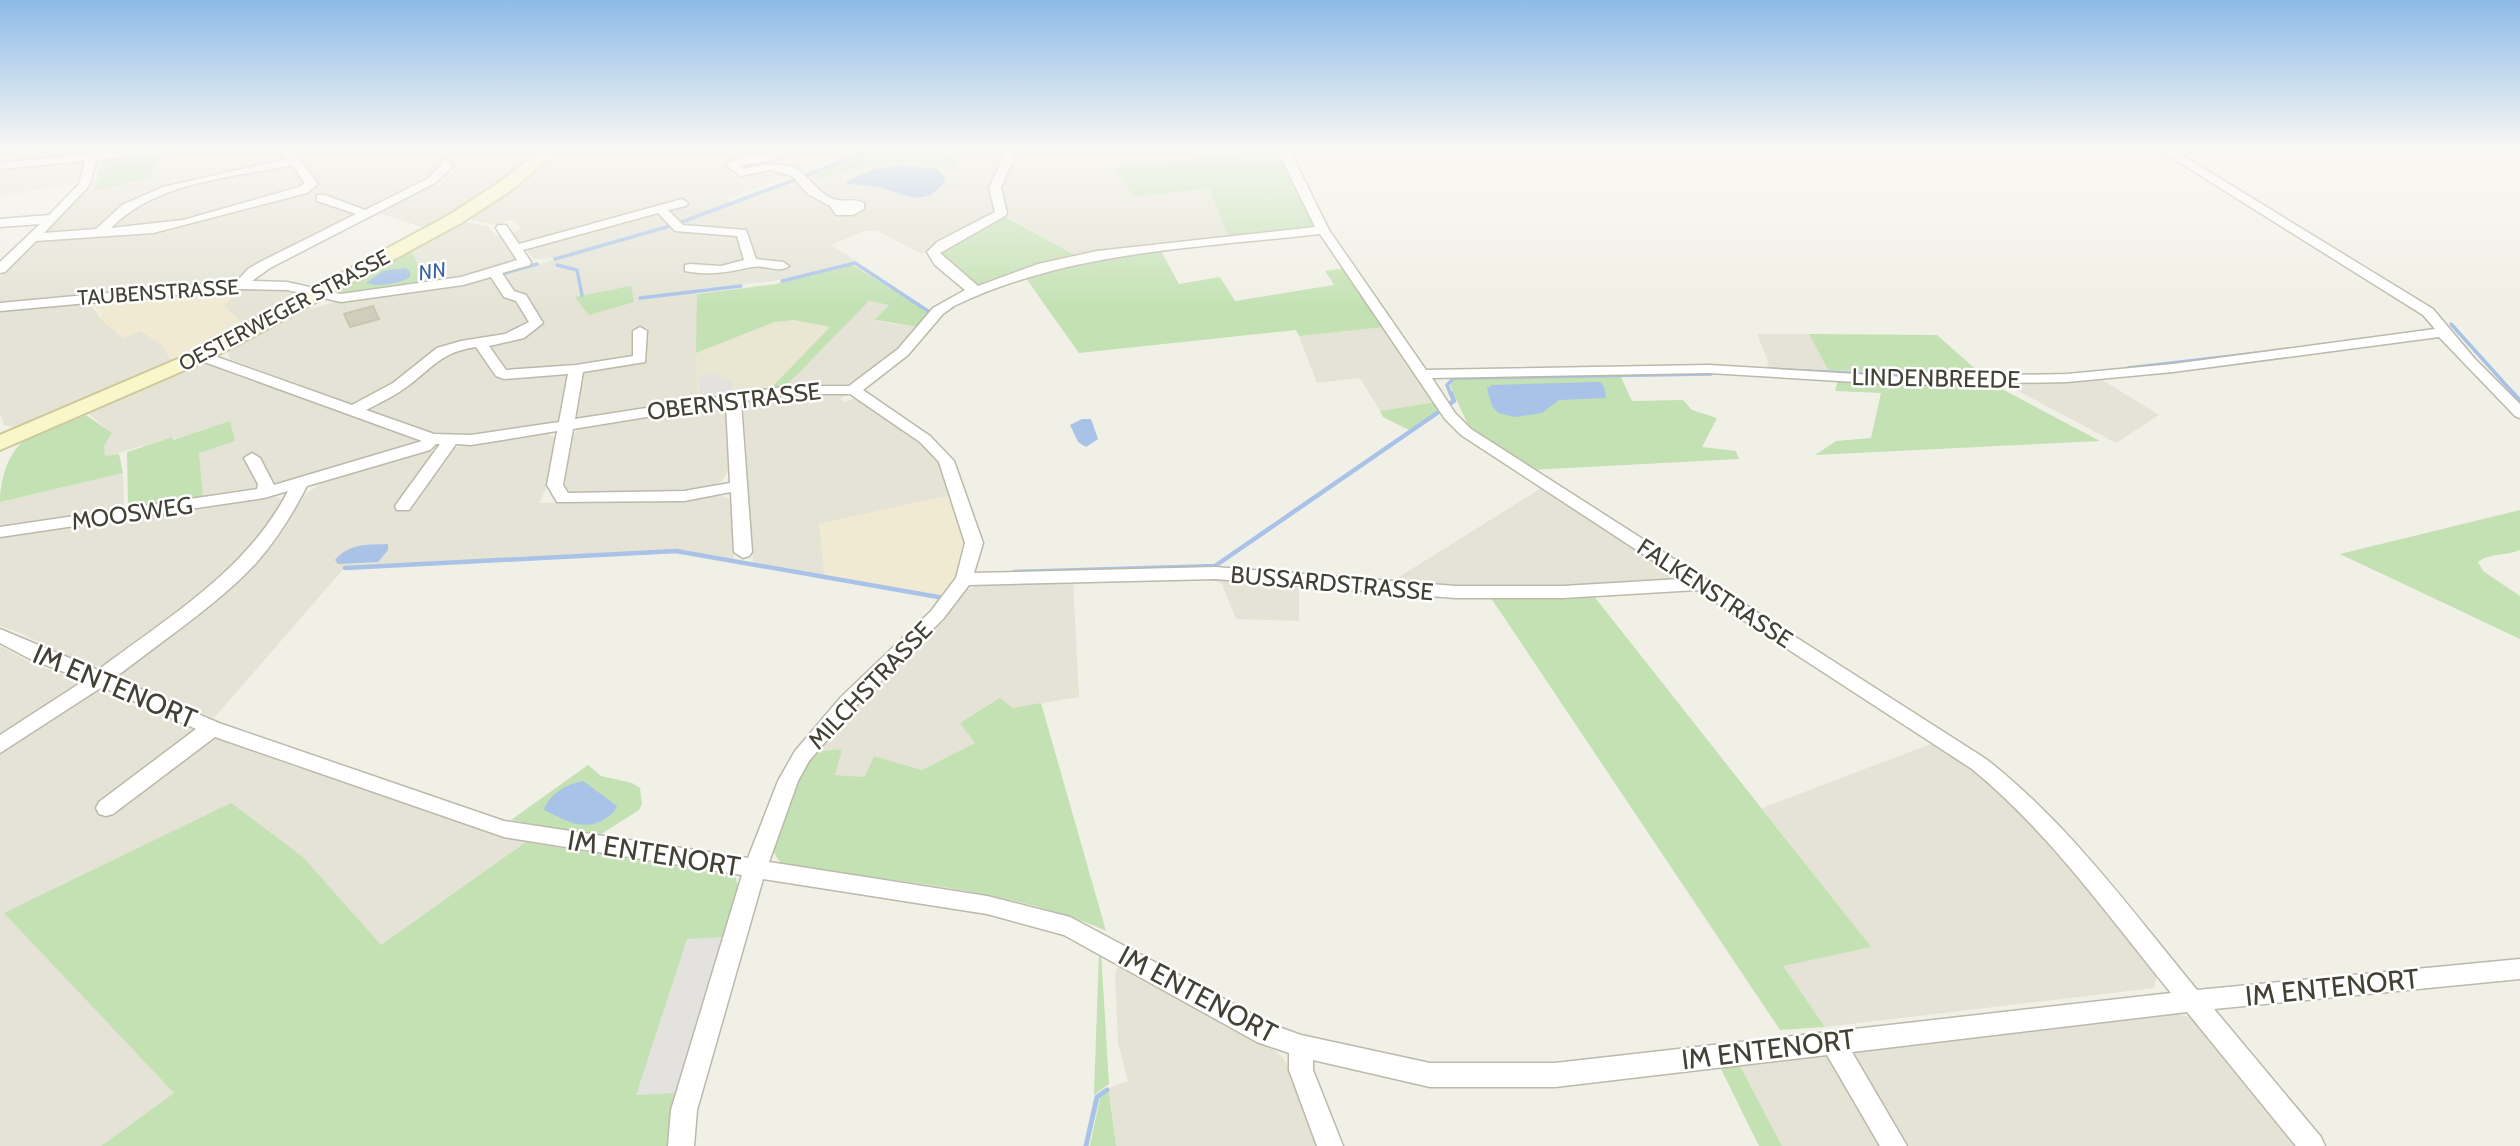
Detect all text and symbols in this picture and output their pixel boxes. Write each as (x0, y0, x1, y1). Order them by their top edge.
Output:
street label: OESTERWEGER STRASSE (174, 244, 394, 376)
water label: NN (416, 256, 448, 285)
street label: TAUBENSTRASSE (76, 274, 240, 310)
street label: LINDENBREEDE (1851, 362, 2021, 394)
street label: OBERNSTRASSE (645, 376, 823, 426)
street label: MOOSWEG (69, 490, 195, 536)
street label: FALKENSTRASSE (1632, 532, 1798, 654)
street label: BUSSARDSTRASSE (1229, 560, 1435, 606)
street label: MILCHSTRASSE (802, 615, 938, 755)
street label: IM ENTENORT (28, 636, 202, 736)
street label: IM ENTENORT (565, 823, 743, 883)
street label: IM ENTENORT (1113, 938, 1283, 1050)
street label: IM ENTENORT (2243, 961, 2421, 1013)
street label: IM ENTENORT (1679, 1021, 1857, 1077)

